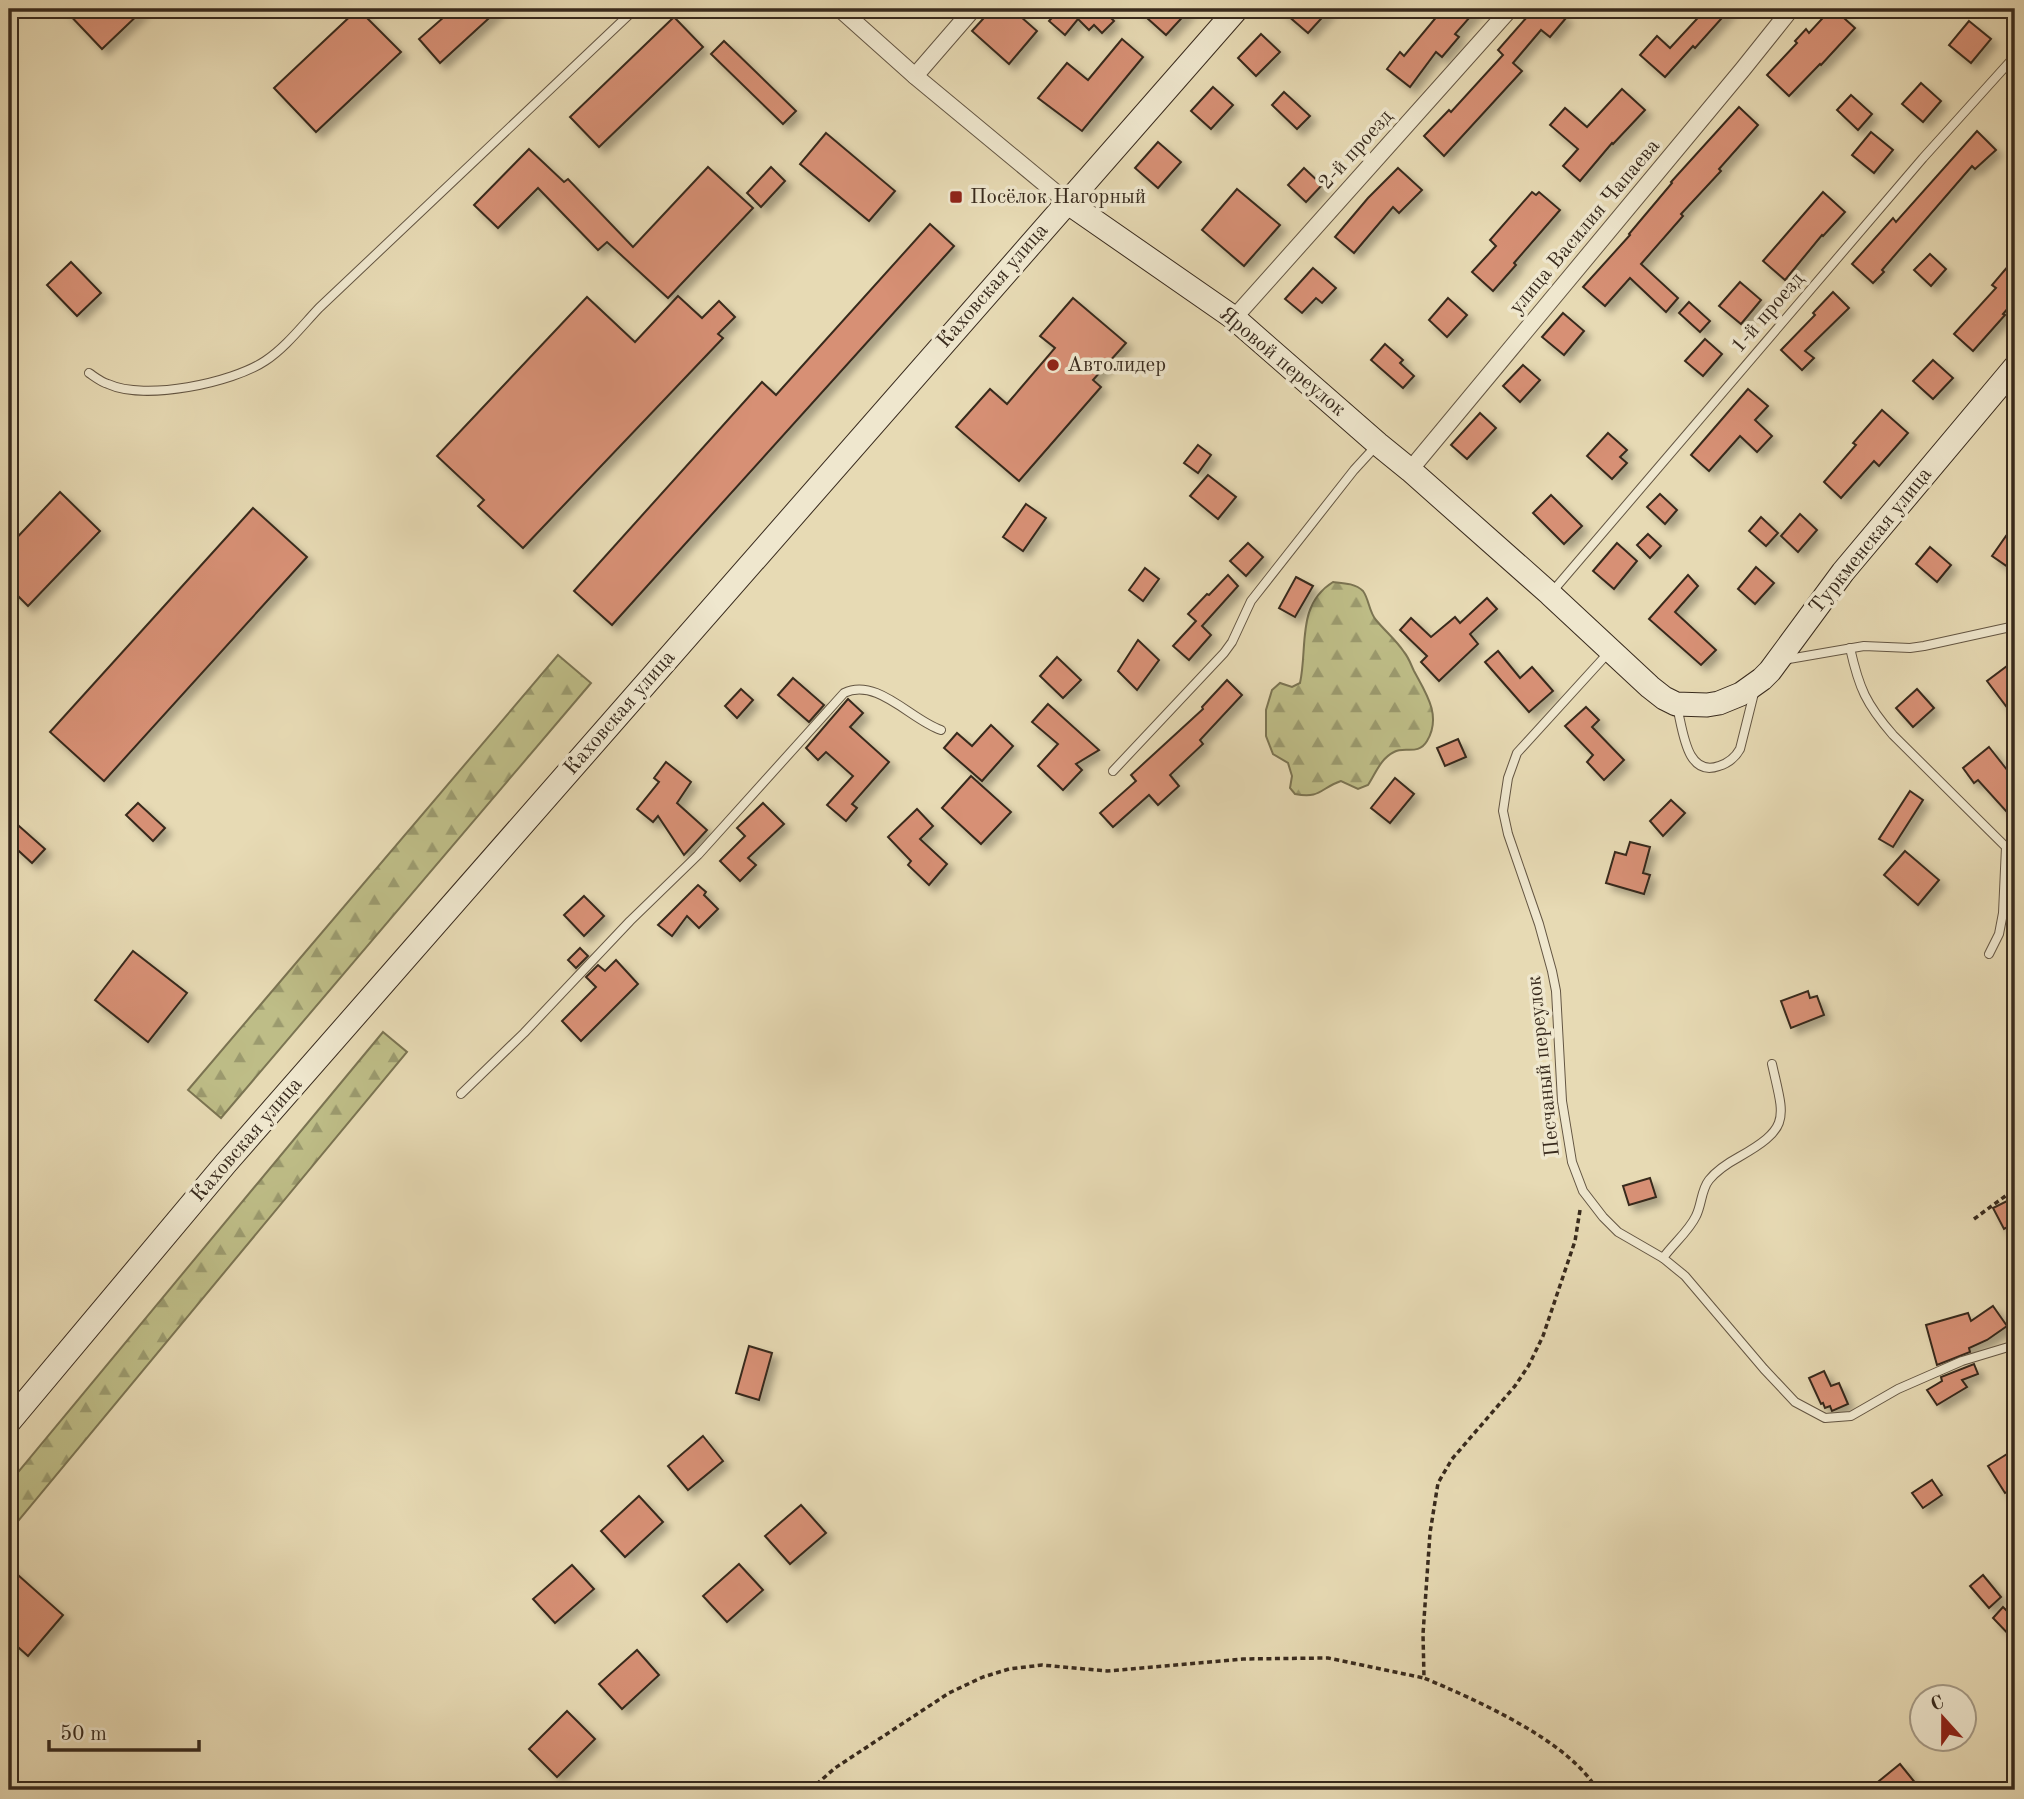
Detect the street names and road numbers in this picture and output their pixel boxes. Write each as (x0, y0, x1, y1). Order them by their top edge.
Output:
street label: 2-й проезд (1315, 106, 1397, 194)
street label: улица Василия Чапаева (1506, 135, 1664, 319)
street label: Каховская улица (934, 220, 1052, 352)
street label: 1-й проезд (1728, 268, 1809, 357)
street label: Яровой переулок (1215, 303, 1350, 421)
street label: Туркменская улица (1806, 464, 1936, 618)
street label: Каховская улица (561, 647, 679, 779)
street label: Песчаный переулок (1524, 974, 1564, 1158)
street label: Каховская улица (188, 1074, 306, 1206)

